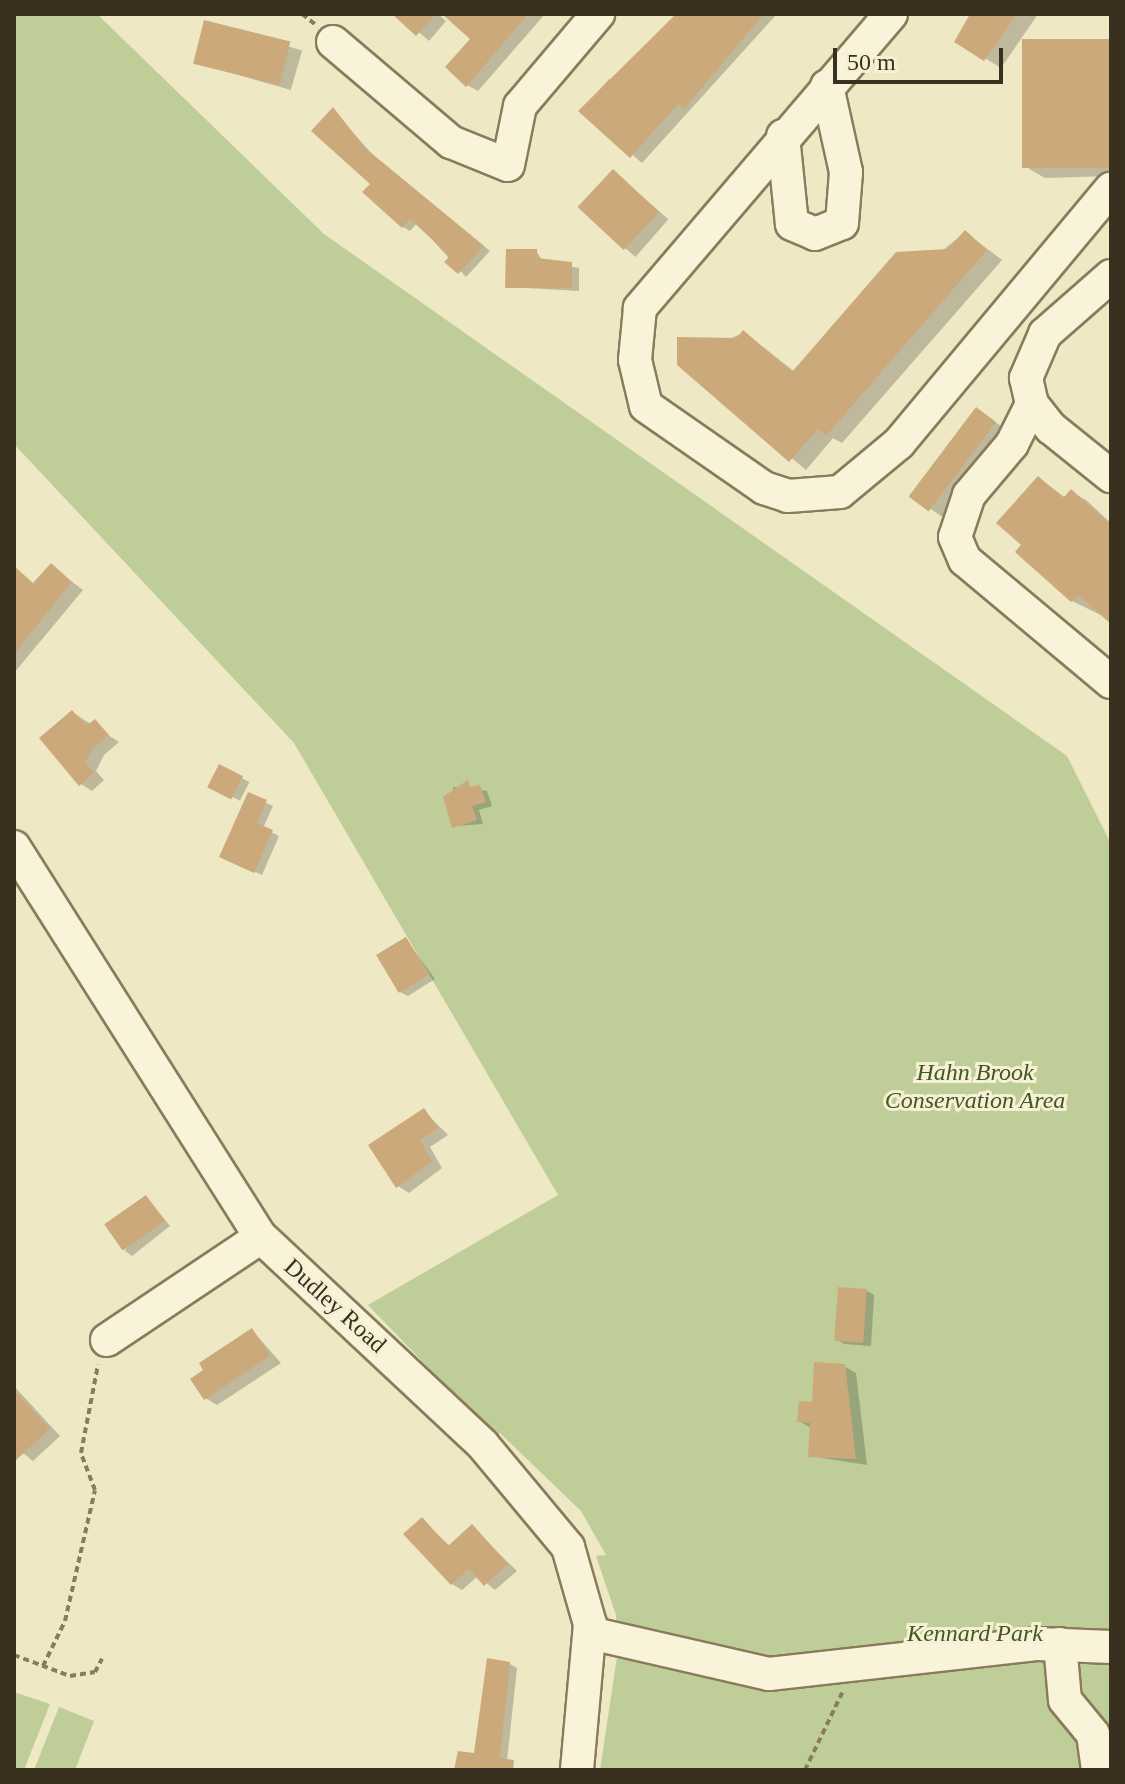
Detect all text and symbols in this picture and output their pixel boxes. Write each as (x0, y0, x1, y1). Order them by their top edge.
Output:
scale bar (837, 32, 1007, 82)
text: 50 m (847, 49, 896, 75)
park label: Hahn Brook Conservation Area (884, 1059, 1066, 1115)
street label: Dudley Road (278, 1253, 392, 1359)
park label: Kennard Park (907, 1620, 1043, 1648)

